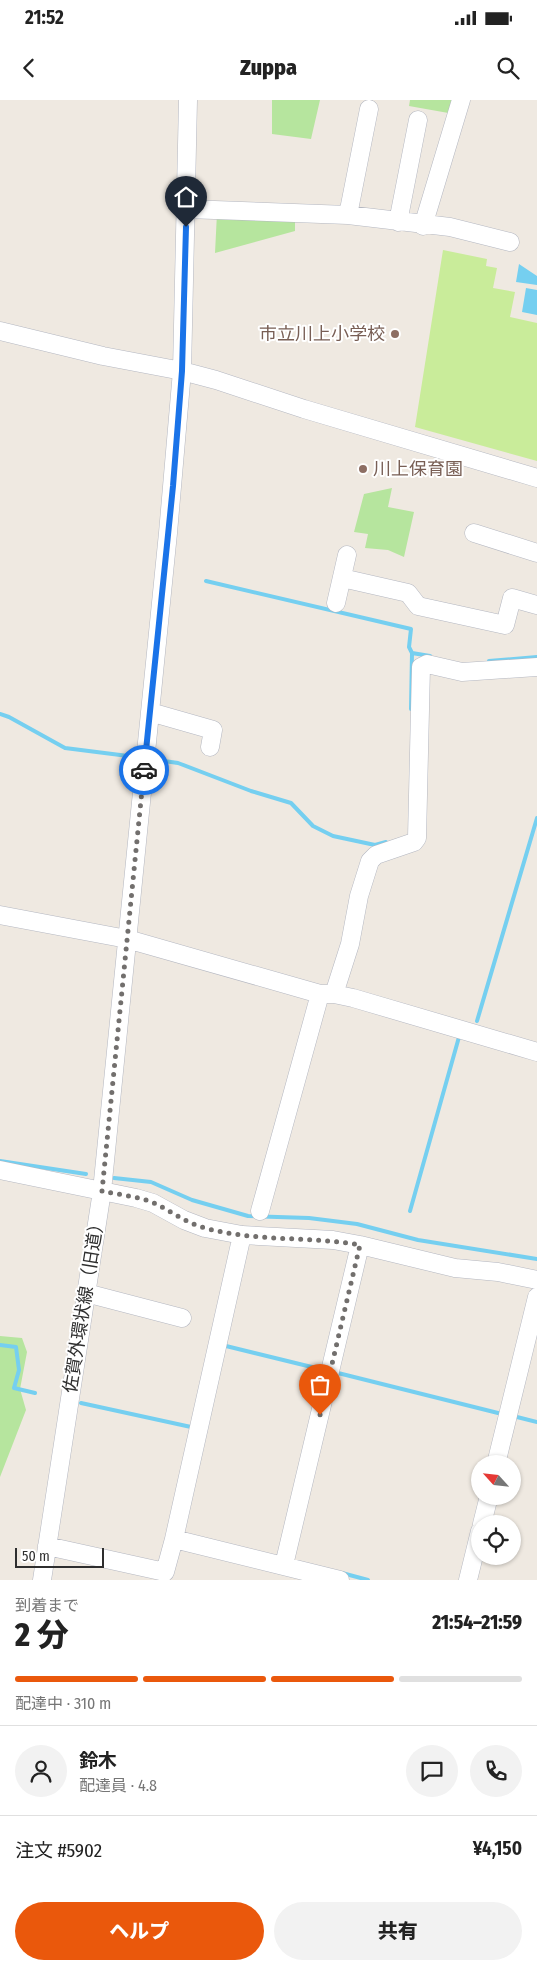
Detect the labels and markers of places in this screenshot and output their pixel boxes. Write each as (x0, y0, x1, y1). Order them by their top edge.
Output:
pin (165, 176, 207, 227)
place label: 市立川上小学校 (259, 323, 385, 345)
marker: 市立川上小学校 (389, 328, 401, 340)
place label: 川上保育園 (373, 458, 463, 480)
marker: 川上保育園 (357, 463, 369, 475)
pin (299, 1364, 341, 1415)

